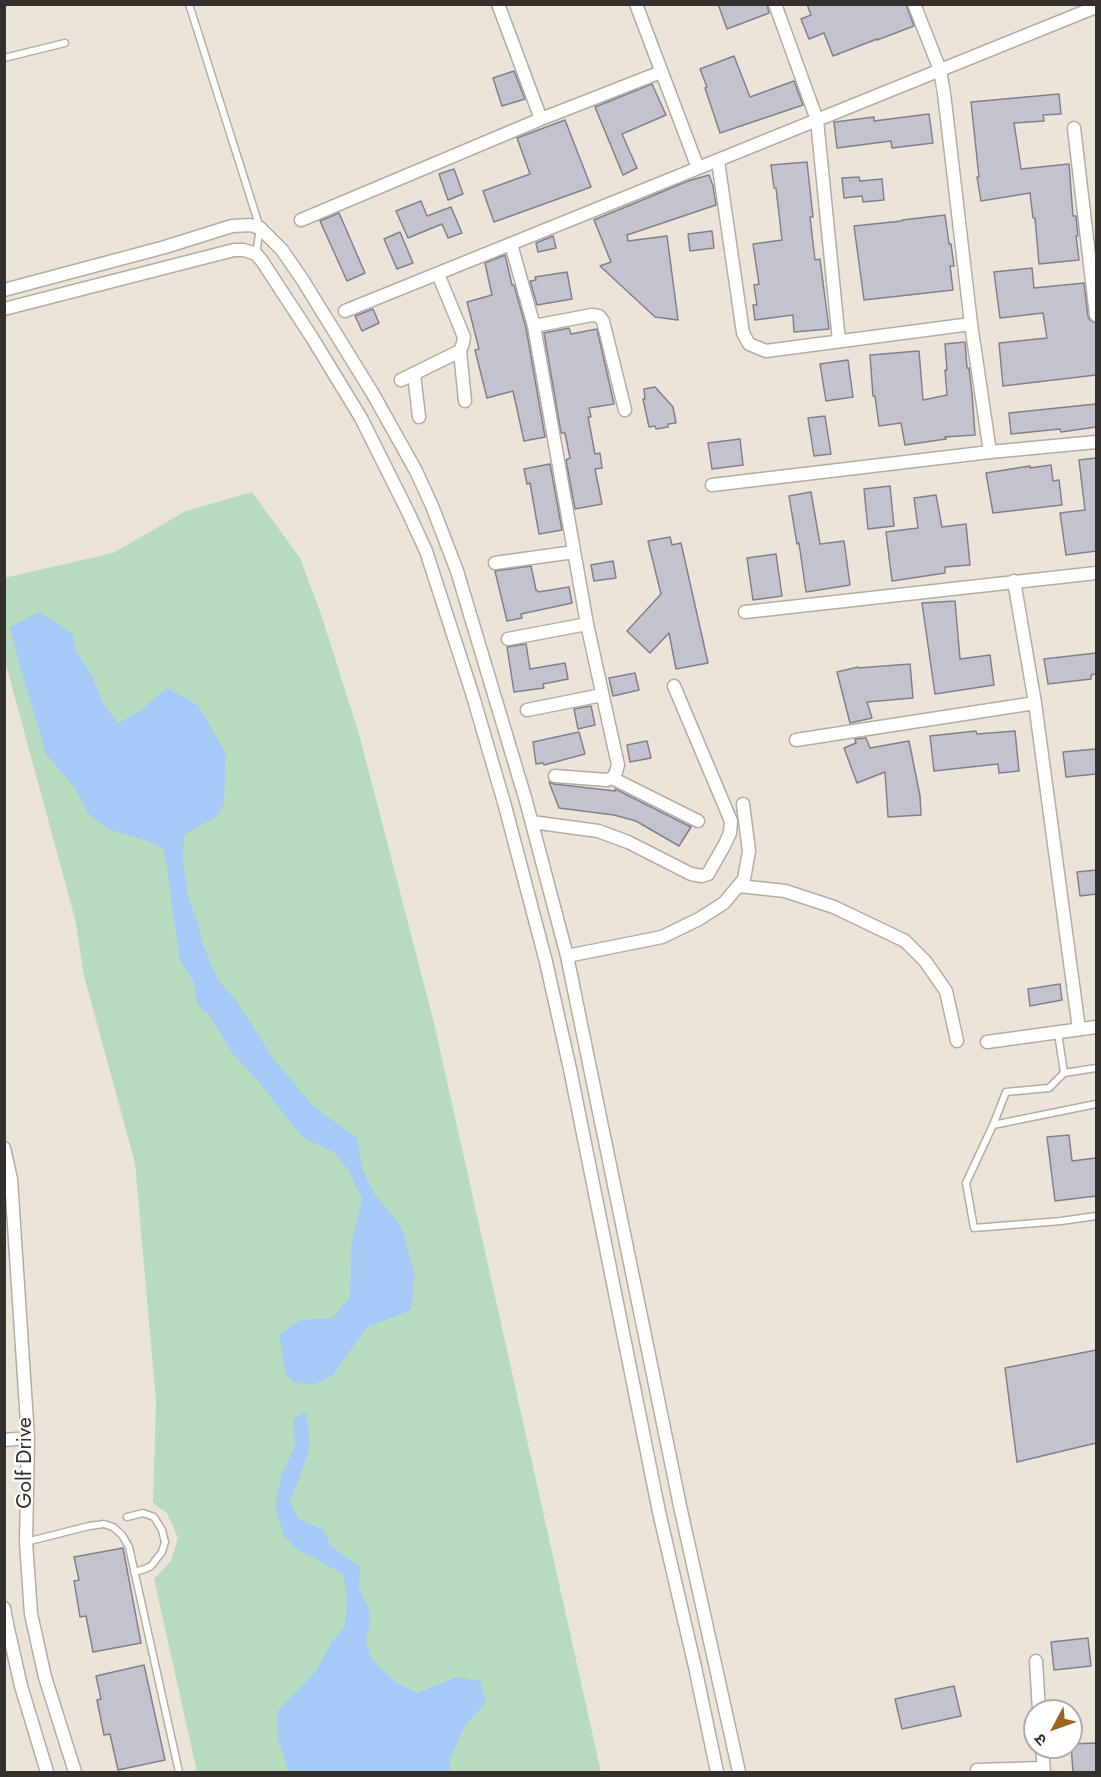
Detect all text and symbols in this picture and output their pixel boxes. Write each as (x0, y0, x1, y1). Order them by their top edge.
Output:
street label: Golf Drive (13, 1417, 39, 1509)
north arrow (1023, 1699, 1083, 1759)
text: उ (1029, 1729, 1052, 1751)

